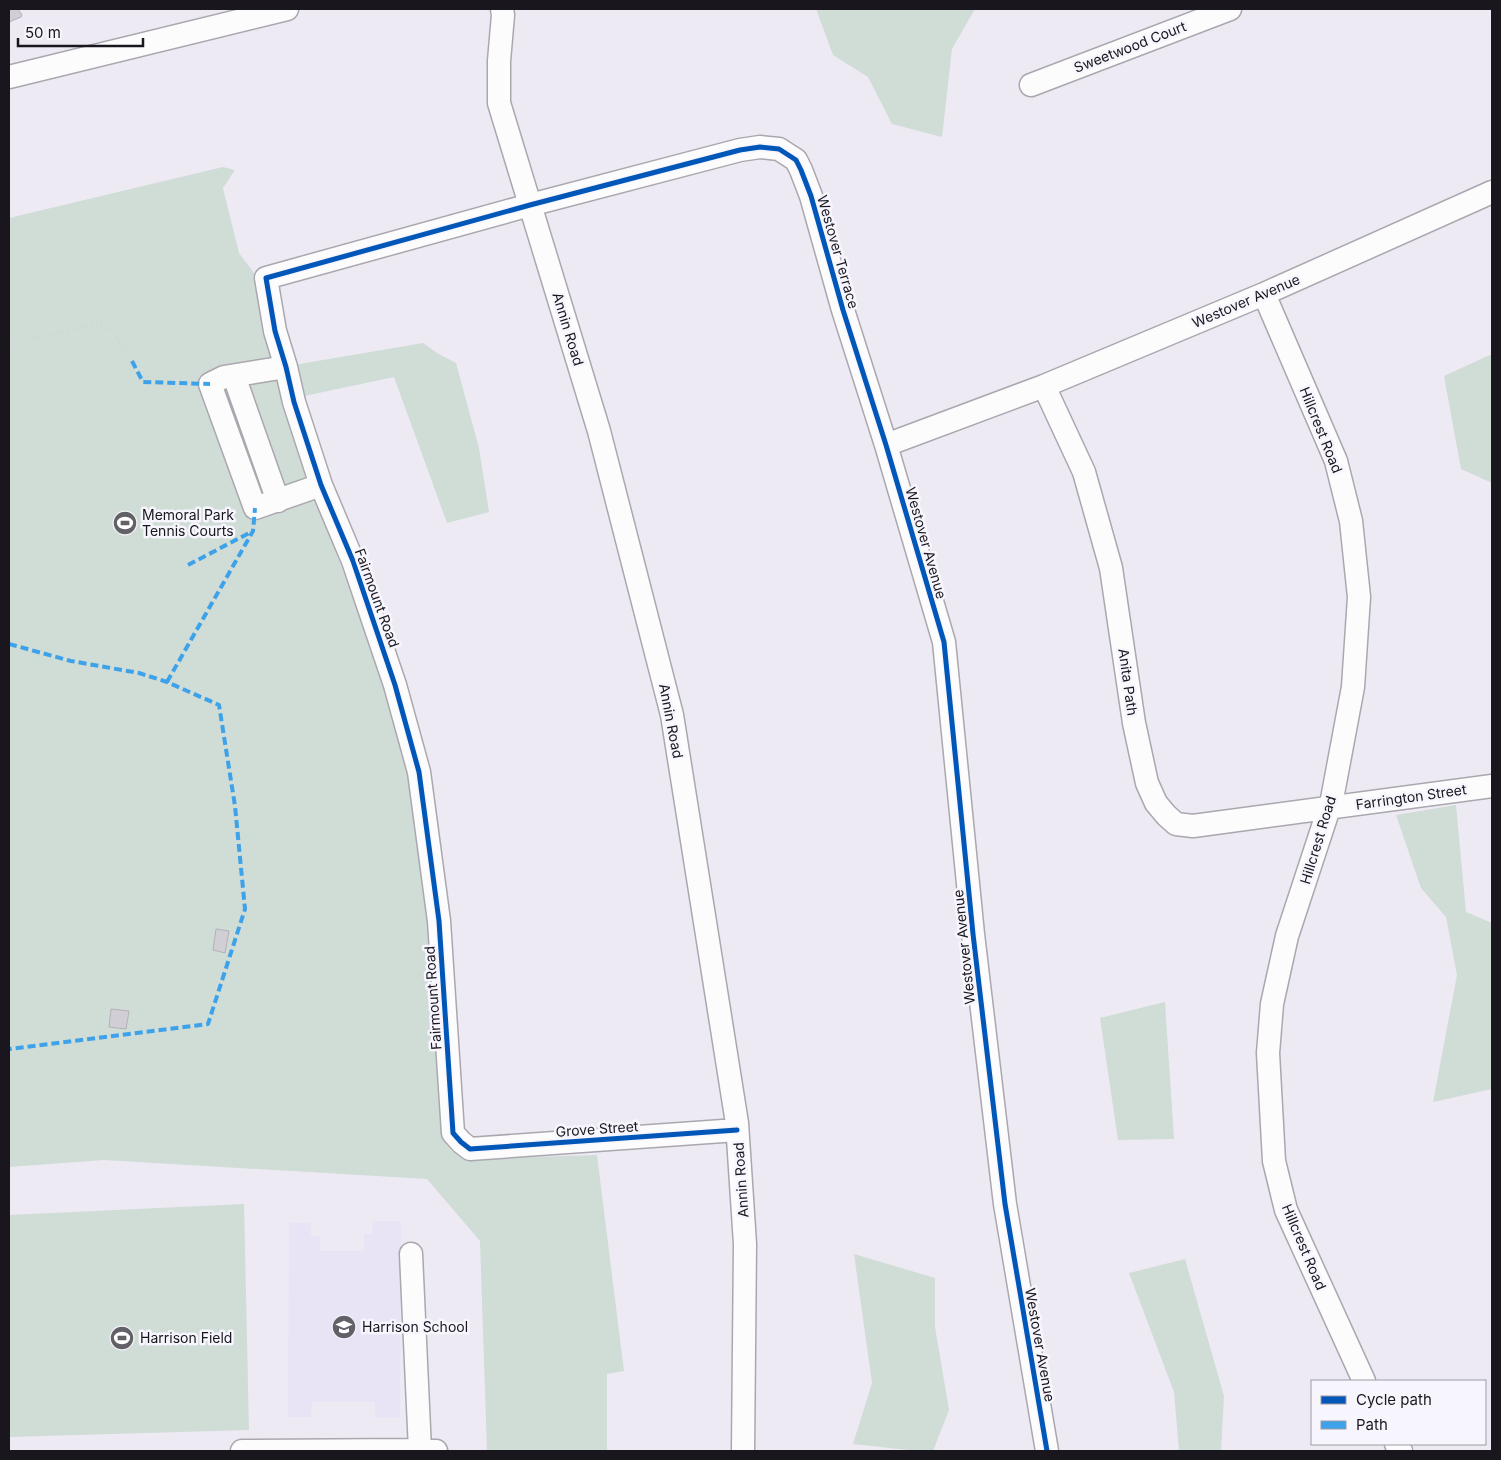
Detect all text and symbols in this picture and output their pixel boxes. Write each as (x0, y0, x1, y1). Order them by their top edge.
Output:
scale bar (18, 15, 142, 47)
street label: Sweetwood Court (1071, 17, 1189, 76)
text: 50 m (25, 23, 61, 42)
street label: Westover Terrace (814, 193, 863, 310)
street label: Westover Avenue (1189, 270, 1302, 331)
street label: Annin Road (549, 290, 588, 367)
street label: Hillcrest Road (1296, 384, 1346, 475)
street label: Westover Avenue (902, 485, 951, 601)
place label: Memoral Park Tennis Courts (142, 506, 234, 539)
sports icon: Memoral Park Tennis Courts (112, 510, 138, 536)
street label: Fairmount Road (352, 546, 403, 650)
street label: Anita Path (1115, 647, 1142, 717)
street label: Annin Road (656, 682, 687, 760)
street label: Farrington Street (1355, 780, 1468, 813)
street label: Hillcrest Road (1296, 794, 1339, 886)
street label: Westover Avenue (949, 889, 978, 1005)
street label: Fairmount Road (420, 945, 445, 1051)
street label: Grove Street (555, 1117, 639, 1140)
street label: Annin Road (729, 1142, 752, 1218)
street label: Hillcrest Road (1279, 1201, 1330, 1292)
street label: Westover Avenue (1022, 1287, 1059, 1403)
school or university icon: Harrison School (331, 1314, 357, 1340)
place label: Harrison School (362, 1318, 468, 1335)
sports icon: Harrison Field (109, 1325, 135, 1351)
place label: Harrison Field (140, 1329, 232, 1346)
legend (1311, 1380, 1486, 1445)
text: Cycle path (1356, 1390, 1432, 1409)
text: Path (1356, 1415, 1388, 1434)

